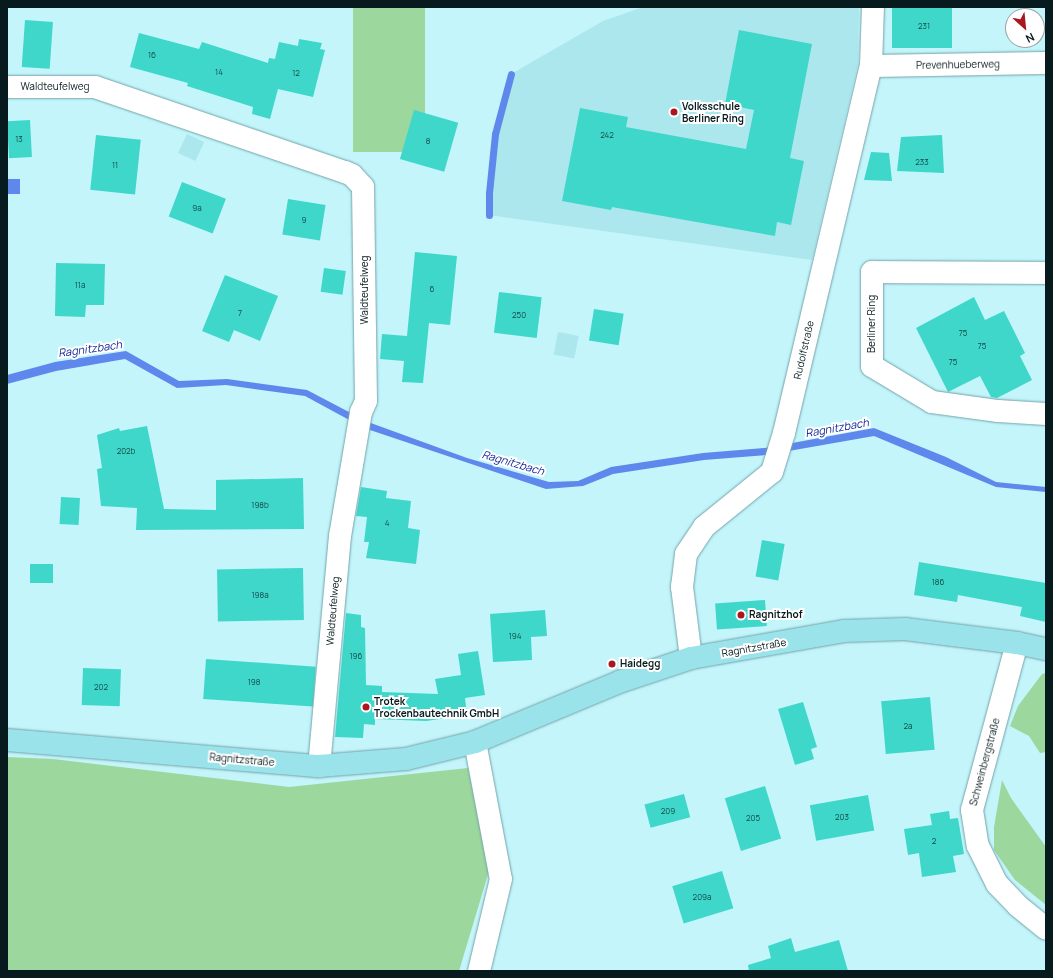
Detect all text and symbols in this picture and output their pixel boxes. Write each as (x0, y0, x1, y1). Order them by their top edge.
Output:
north arrow (1005, 8, 1045, 48)
house number: 231 (918, 21, 930, 31)
text: N (1023, 30, 1037, 47)
house number: 16 (148, 50, 156, 60)
street label: Prevenhueberweg (916, 58, 1000, 72)
house number: 14 (215, 67, 223, 77)
house number: 12 (292, 68, 300, 78)
street label: Waldteufelweg (20, 81, 90, 93)
place label: Volksschule Berliner Ring (682, 100, 744, 124)
marker: Volksschule Berliner Ring (669, 107, 679, 117)
house number: 242 (600, 130, 614, 140)
house number: 13 (15, 134, 23, 144)
house number: 8 (426, 136, 430, 146)
house number: 233 (915, 157, 929, 167)
house number: 11 (112, 160, 118, 170)
house number: 9a (192, 203, 202, 213)
house number: 9 (302, 215, 306, 225)
street label: Waldteufelweg (359, 255, 371, 325)
house number: 11a (75, 280, 85, 290)
house number: 6 (430, 284, 434, 294)
street label: Berliner Ring (866, 295, 878, 353)
house number: 7 (238, 308, 242, 318)
house number: 250 (512, 310, 526, 320)
street label: Rudolfstraße (791, 319, 817, 381)
house number: 75 (959, 328, 967, 338)
water label: Ragnitzbach (57, 338, 123, 360)
house number: 75 (978, 341, 986, 351)
house number: 75 (949, 357, 957, 367)
water label: Ragnitzbach (804, 416, 870, 440)
house number: 202b (117, 446, 135, 456)
water label: Ragnitzbach (480, 448, 546, 478)
house number: 198b (251, 500, 269, 510)
house number: 4 (385, 518, 389, 528)
street label: Waldteufelweg (324, 576, 342, 646)
house number: 186 (932, 577, 944, 587)
house number: 198a (251, 590, 269, 600)
place label: Ragnitzhof (749, 609, 802, 621)
marker: Ragnitzhof (736, 610, 746, 620)
house number: 194 (509, 631, 521, 641)
street label: Ragnitzstraße (721, 636, 787, 660)
house number: 196 (349, 651, 363, 661)
place label: Haidegg (620, 658, 660, 670)
marker: Haidegg (607, 659, 617, 669)
house number: 198 (248, 677, 260, 687)
house number: 202 (94, 682, 108, 692)
place label: Trotek Trockenbautechnik GmbH (374, 695, 499, 718)
marker: Trotek Trockenbautechnik GmbH (361, 702, 371, 712)
street label: Schweinbergstraße (968, 717, 1002, 807)
house number: 2a (903, 721, 913, 731)
street label: Ragnitzstraße (209, 751, 275, 769)
house number: 209 (661, 806, 675, 816)
house number: 203 (835, 812, 849, 822)
house number: 205 (746, 813, 760, 823)
house number: 2 (932, 836, 936, 846)
house number: 209a (693, 892, 711, 902)

